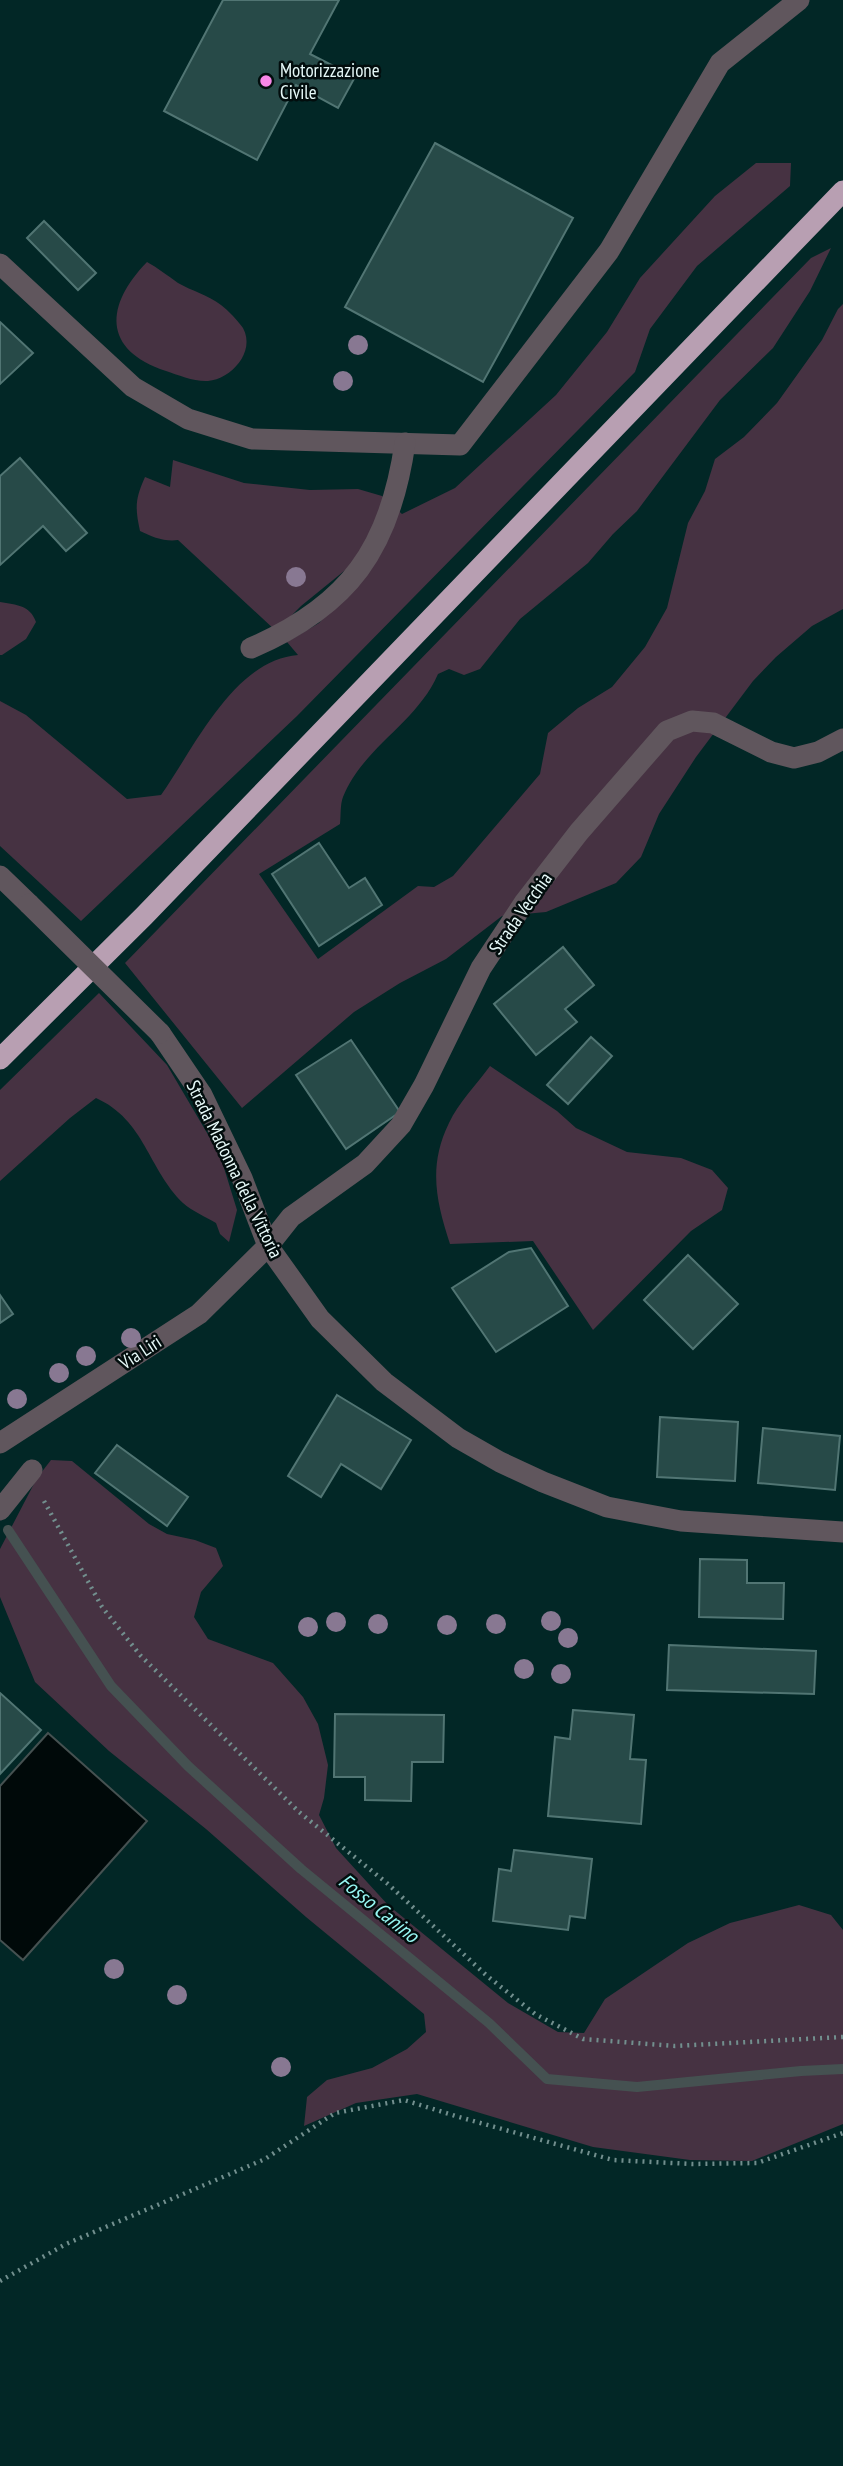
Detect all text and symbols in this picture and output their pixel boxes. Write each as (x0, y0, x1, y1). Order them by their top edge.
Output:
place label: Motorizzazione Civile (280, 58, 380, 104)
marker: Motorizzazione Civile (258, 73, 274, 89)
street label: Strada Vecchia (483, 867, 557, 959)
street label: Strada Madonna della Vittoria (181, 1076, 289, 1262)
street label: Via Liri (113, 1329, 166, 1375)
water label: Fosso Canino (333, 1868, 426, 1950)

